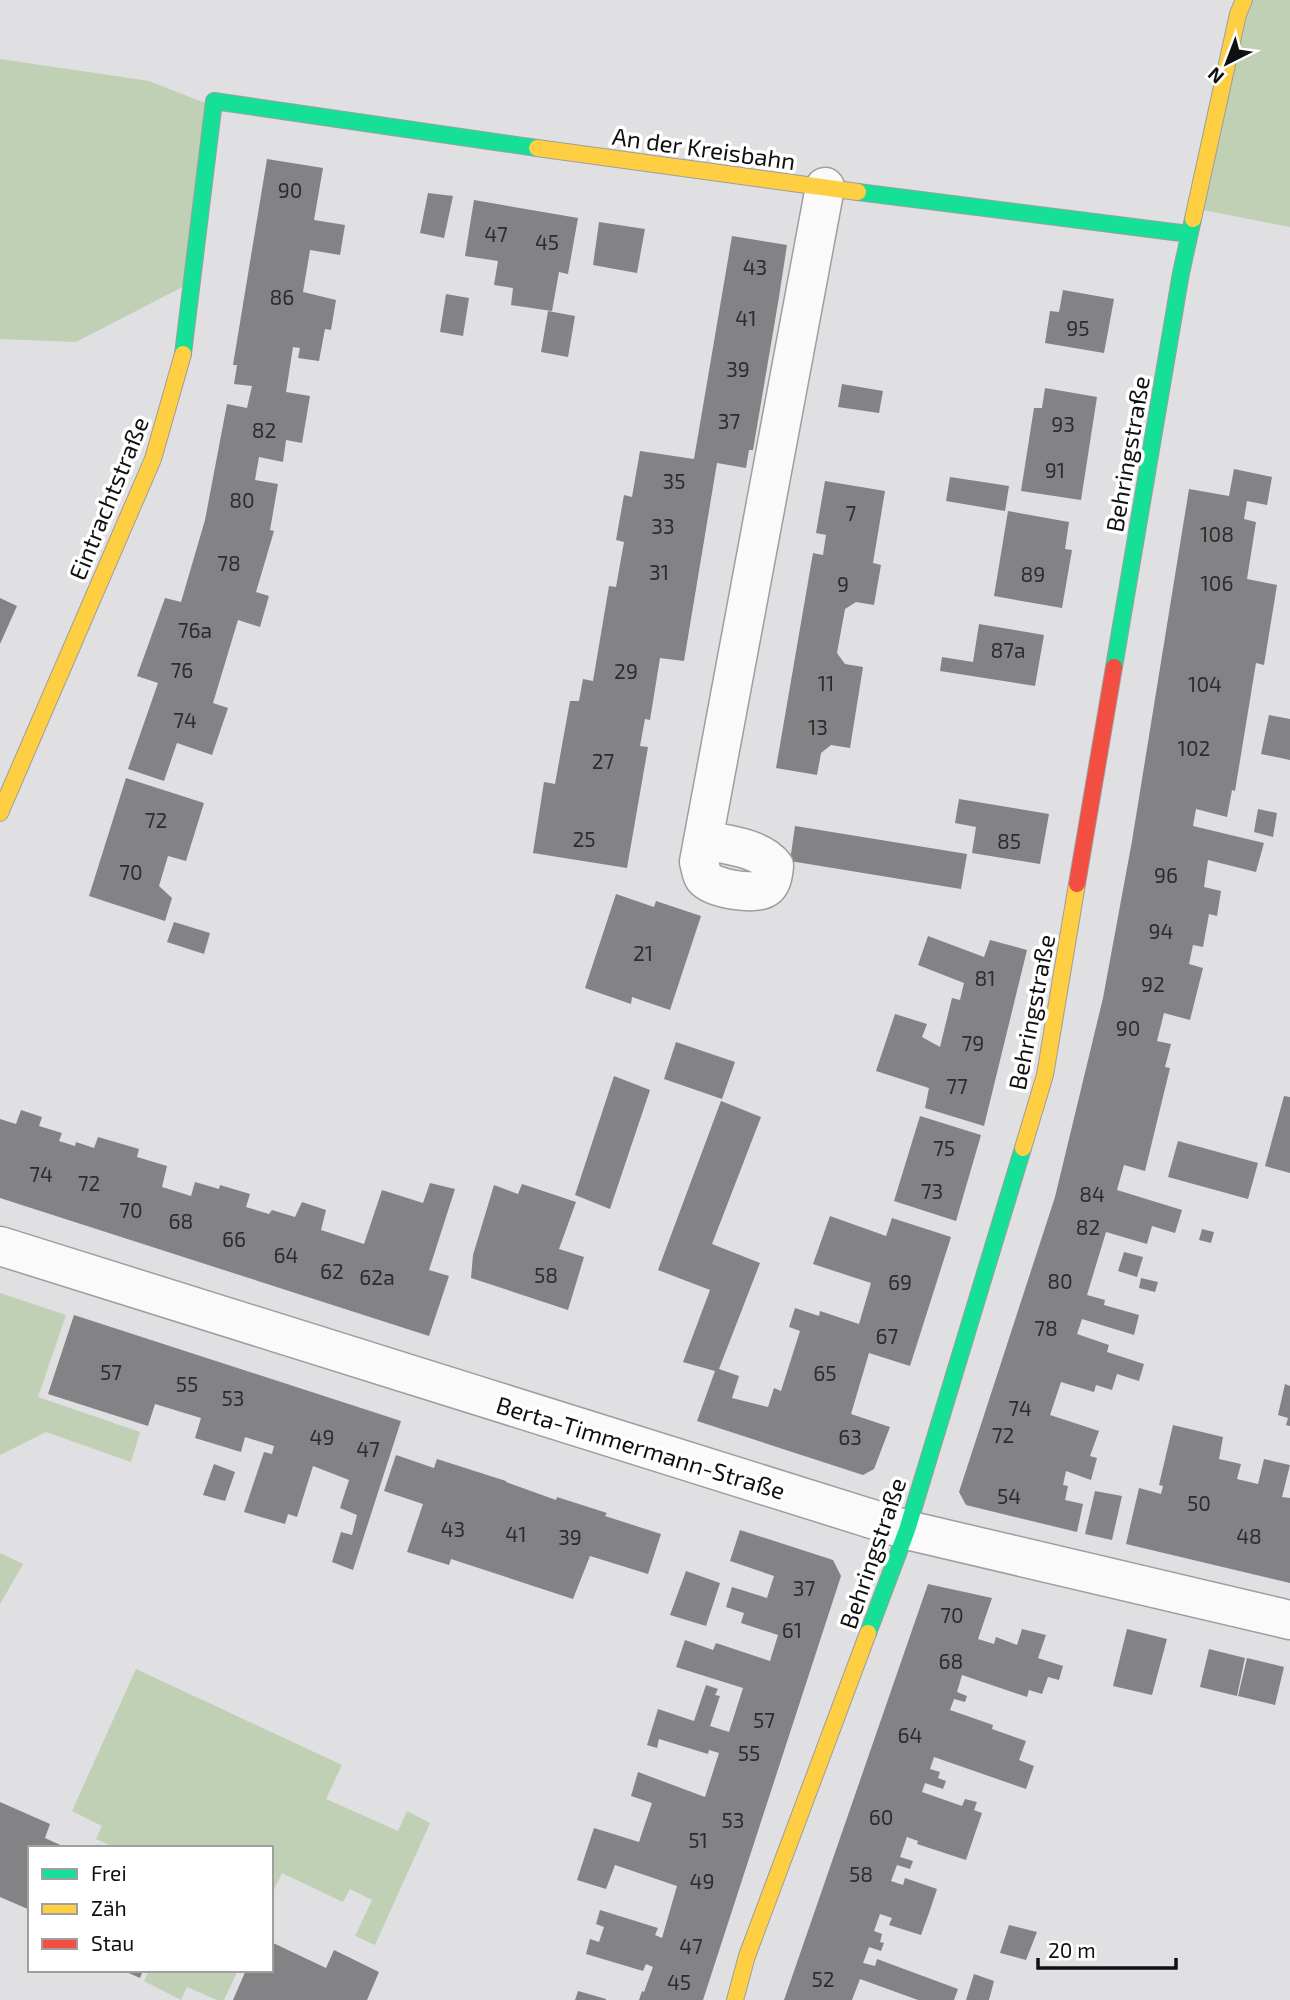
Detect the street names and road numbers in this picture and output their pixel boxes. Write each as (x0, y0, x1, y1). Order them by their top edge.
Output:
street label: An der Kreisbahn (611, 121, 797, 175)
street label: Behringstraße (1099, 374, 1155, 534)
street label: Eintrachtstraße (62, 412, 154, 584)
street label: Behringstraße (1002, 932, 1060, 1092)
street label: Berta-Timmermann-Straße (493, 1389, 789, 1505)
street label: Behringstraße (833, 1474, 911, 1632)

